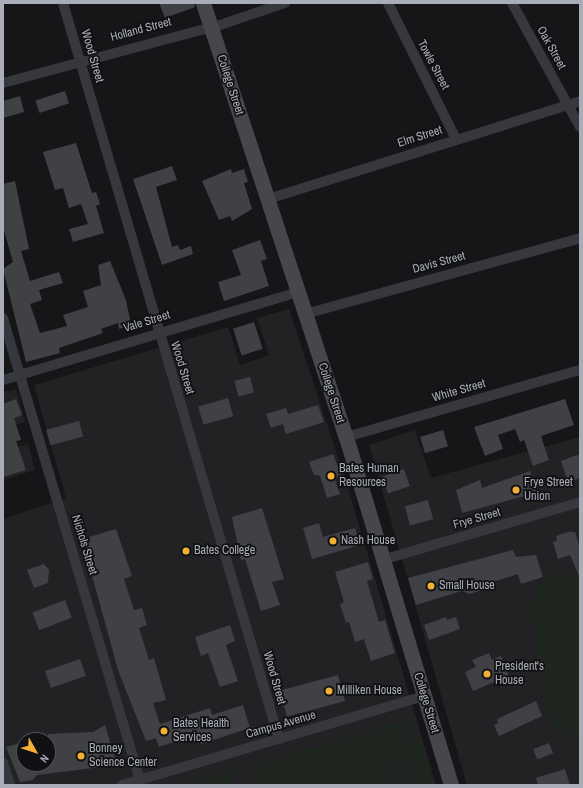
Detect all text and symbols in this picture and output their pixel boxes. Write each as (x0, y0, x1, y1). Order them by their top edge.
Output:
street label: Holland Street (109, 15, 173, 45)
street label: Oak Street (533, 24, 569, 72)
street label: Wood Street (78, 28, 106, 84)
street label: Towle Street (414, 38, 452, 92)
street label: College Street (214, 53, 246, 117)
street label: Elm Street (396, 123, 444, 151)
street label: Davis Street (411, 249, 467, 277)
street label: Vale Street (122, 308, 172, 336)
street label: Wood Street (167, 340, 197, 396)
street label: College Street (315, 361, 347, 425)
street label: White Street (431, 377, 487, 405)
place label: Bates Human Resources (339, 462, 399, 490)
marker: Bates Human Resources (326, 471, 336, 481)
place label: Frye Street Union (524, 476, 573, 504)
marker: Frye Street Union (511, 485, 521, 495)
street label: Frye Street (452, 505, 502, 533)
street label: Nichols Street (68, 513, 100, 577)
place label: Nash House (341, 534, 395, 548)
marker: Nash House (328, 536, 338, 546)
place label: Bates College (194, 544, 255, 558)
marker: Bates College (181, 546, 191, 556)
place label: Small House (439, 579, 495, 593)
marker: Small House (426, 581, 436, 591)
street label: Wood Street (260, 650, 288, 706)
place label: President's House (495, 660, 544, 688)
marker: President's House (482, 669, 492, 679)
street label: College Street (410, 671, 442, 735)
place label: Milliken House (337, 684, 402, 698)
marker: Milliken House (324, 686, 334, 696)
street label: Campus Avenue (244, 708, 318, 742)
place label: Bates Health Services (173, 717, 229, 745)
marker: Bates Health Services (158, 725, 170, 737)
north arrow (16, 732, 56, 772)
place label: Bonney Science Center (89, 742, 157, 770)
marker: Bonney Science Center (76, 751, 86, 761)
text: N (37, 752, 52, 766)

